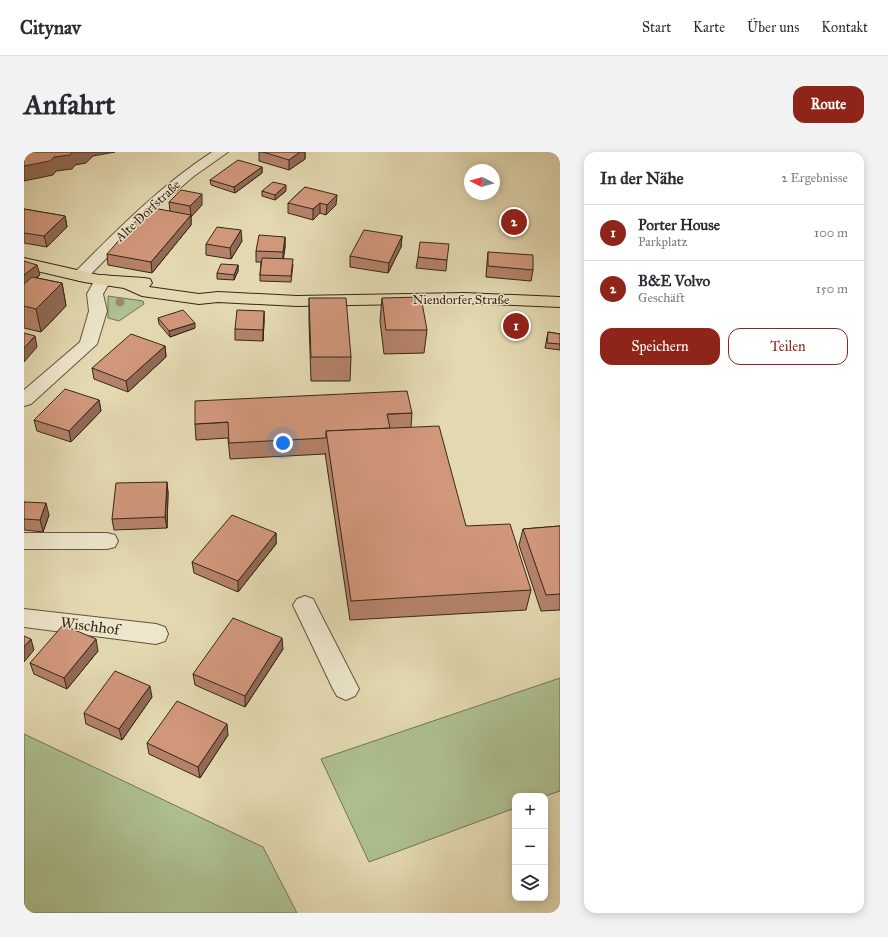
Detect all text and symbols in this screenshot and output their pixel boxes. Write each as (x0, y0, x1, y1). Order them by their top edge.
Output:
text: Citynav (20, 16, 81, 39)
text: Start (642, 19, 671, 36)
text: Karte (693, 19, 725, 36)
text: Über uns (747, 19, 799, 36)
text: Kontakt (821, 19, 868, 36)
button: Route (793, 86, 864, 123)
text: Anfahrt (24, 87, 115, 122)
north arrow (464, 164, 500, 200)
text: In der Nähe (600, 168, 684, 189)
text: 2 Ergebnisse (781, 170, 848, 186)
street label: Alte Dorfstraße (111, 176, 184, 246)
pin: 2 (501, 207, 527, 237)
text: Porter House (638, 216, 720, 234)
text: 1 (610, 225, 616, 241)
text: 100 m (814, 225, 848, 241)
text: Parkplatz (638, 234, 688, 250)
text: B&E Volvo (638, 272, 710, 290)
text: 2 (610, 281, 616, 297)
text: 150 m (816, 281, 848, 297)
text: Geschäft (638, 290, 685, 306)
street label: Niendorfer Straße (413, 292, 510, 308)
pin: 1 (503, 311, 529, 341)
button: Speichern (600, 328, 720, 365)
button: Teilen (728, 328, 848, 365)
your location (273, 433, 293, 453)
street label: Wischhof (59, 613, 124, 639)
map controls (512, 793, 548, 901)
button: + (512, 793, 548, 829)
button: − (512, 829, 548, 865)
button: layers (512, 865, 548, 901)

